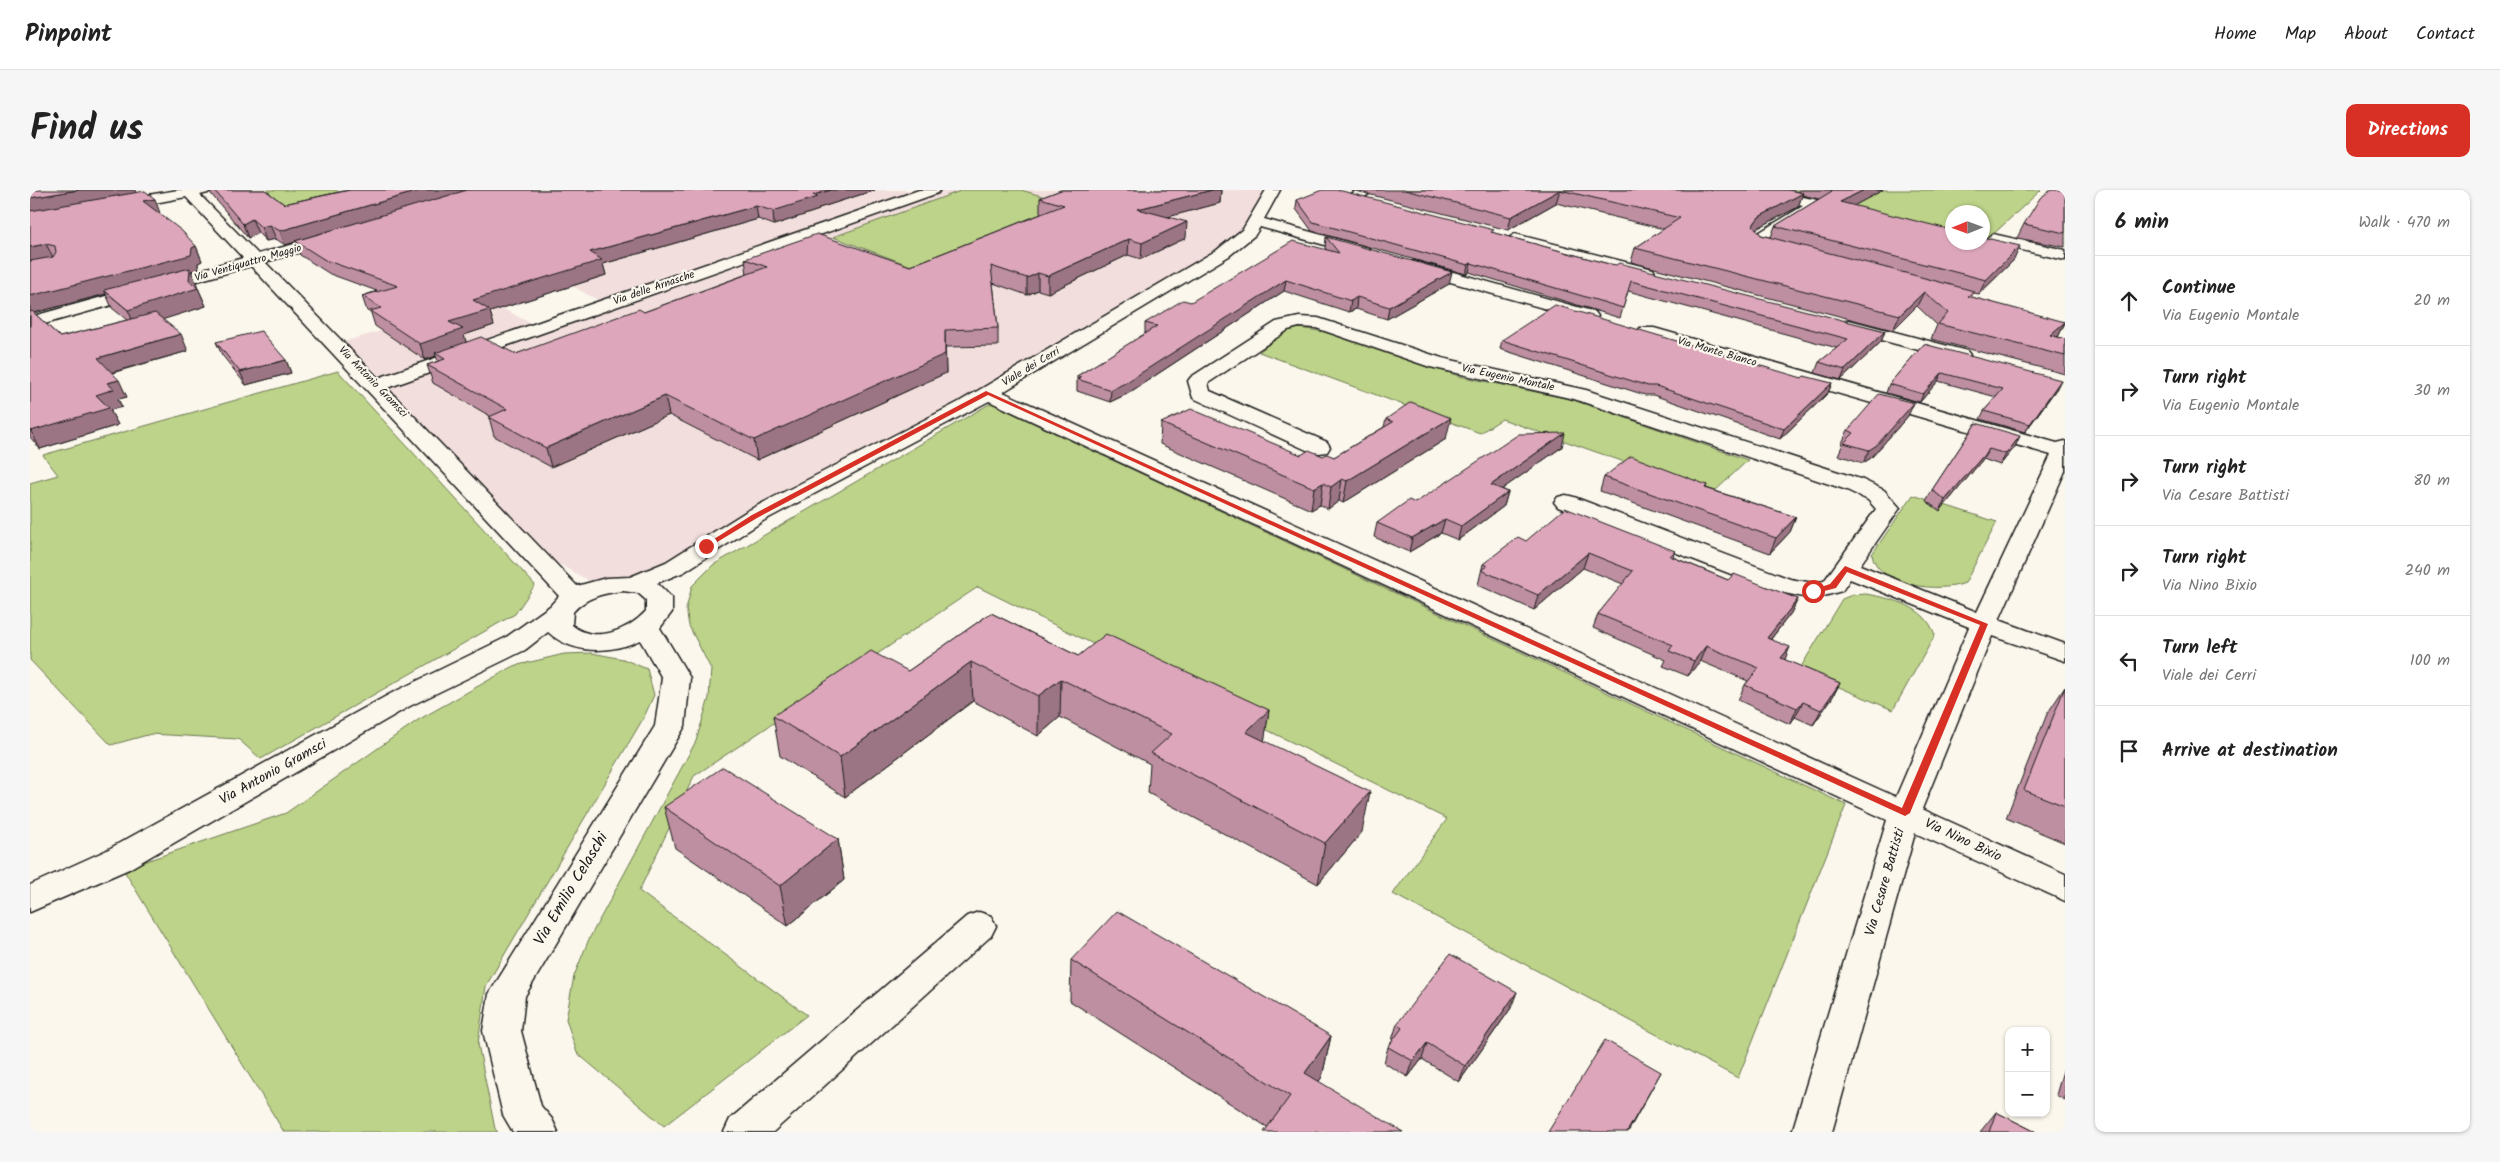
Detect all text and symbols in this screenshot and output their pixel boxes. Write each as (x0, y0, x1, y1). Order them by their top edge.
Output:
text: Pinpoint (25, 15, 112, 54)
text: Home (2214, 20, 2257, 49)
text: Map (2285, 20, 2316, 49)
text: About (2344, 20, 2388, 49)
text: Contact (2416, 20, 2475, 49)
text: Find us (30, 102, 143, 158)
button: Directions (2346, 104, 2470, 157)
north arrow (1945, 205, 1990, 250)
text: 6 min (2115, 206, 2169, 239)
text: Walk · 470 m (2359, 210, 2450, 235)
street label: Via Ventiquattro Maggio (192, 239, 304, 287)
street label: Via delle Arnasche (611, 266, 697, 310)
text: Continue (2162, 273, 2235, 303)
icon: ahead (2115, 287, 2143, 315)
text: 20 m (2414, 288, 2450, 313)
text: Via Eugenio Montale (2162, 303, 2299, 328)
street label: Via Monte Bianco (1675, 332, 1759, 372)
street label: Via Antonio Gramsci (334, 342, 412, 422)
street label: Viale dei Cerri (999, 342, 1064, 391)
street label: Via Eugenio Montale (1460, 359, 1556, 397)
text: Turn right (2162, 363, 2247, 393)
icon: right (2115, 377, 2143, 405)
text: 30 m (2414, 378, 2450, 403)
text: Via Eugenio Montale (2162, 393, 2299, 418)
text: Turn right (2162, 453, 2247, 483)
icon: right (2115, 467, 2143, 495)
text: 80 m (2413, 468, 2450, 493)
text: Via Cesare Battisti (2162, 483, 2289, 508)
route end (695, 535, 718, 558)
text: Turn right (2162, 543, 2247, 573)
icon: right (2115, 557, 2143, 585)
text: 240 m (2405, 558, 2450, 583)
text: Via Nino Bixio (2162, 573, 2257, 598)
route start (1802, 580, 1825, 603)
text: Turn left (2162, 633, 2237, 663)
icon: left (2115, 647, 2143, 675)
text: 100 m (2410, 648, 2450, 673)
text: Viale dei Cerri (2162, 663, 2256, 688)
street label: Via Antonio Gramsci (215, 733, 331, 811)
text: Arrive at destination (2162, 736, 2338, 766)
icon: arrive (2115, 737, 2143, 765)
street label: Via Nino Bixio (1921, 812, 2005, 868)
street label: Via Cesare Battisti (1859, 825, 1911, 938)
street label: Via Emilio Celaschi (527, 827, 615, 950)
map controls (2005, 1027, 2050, 1117)
button: + (2005, 1027, 2050, 1072)
button: − (2005, 1072, 2050, 1117)

